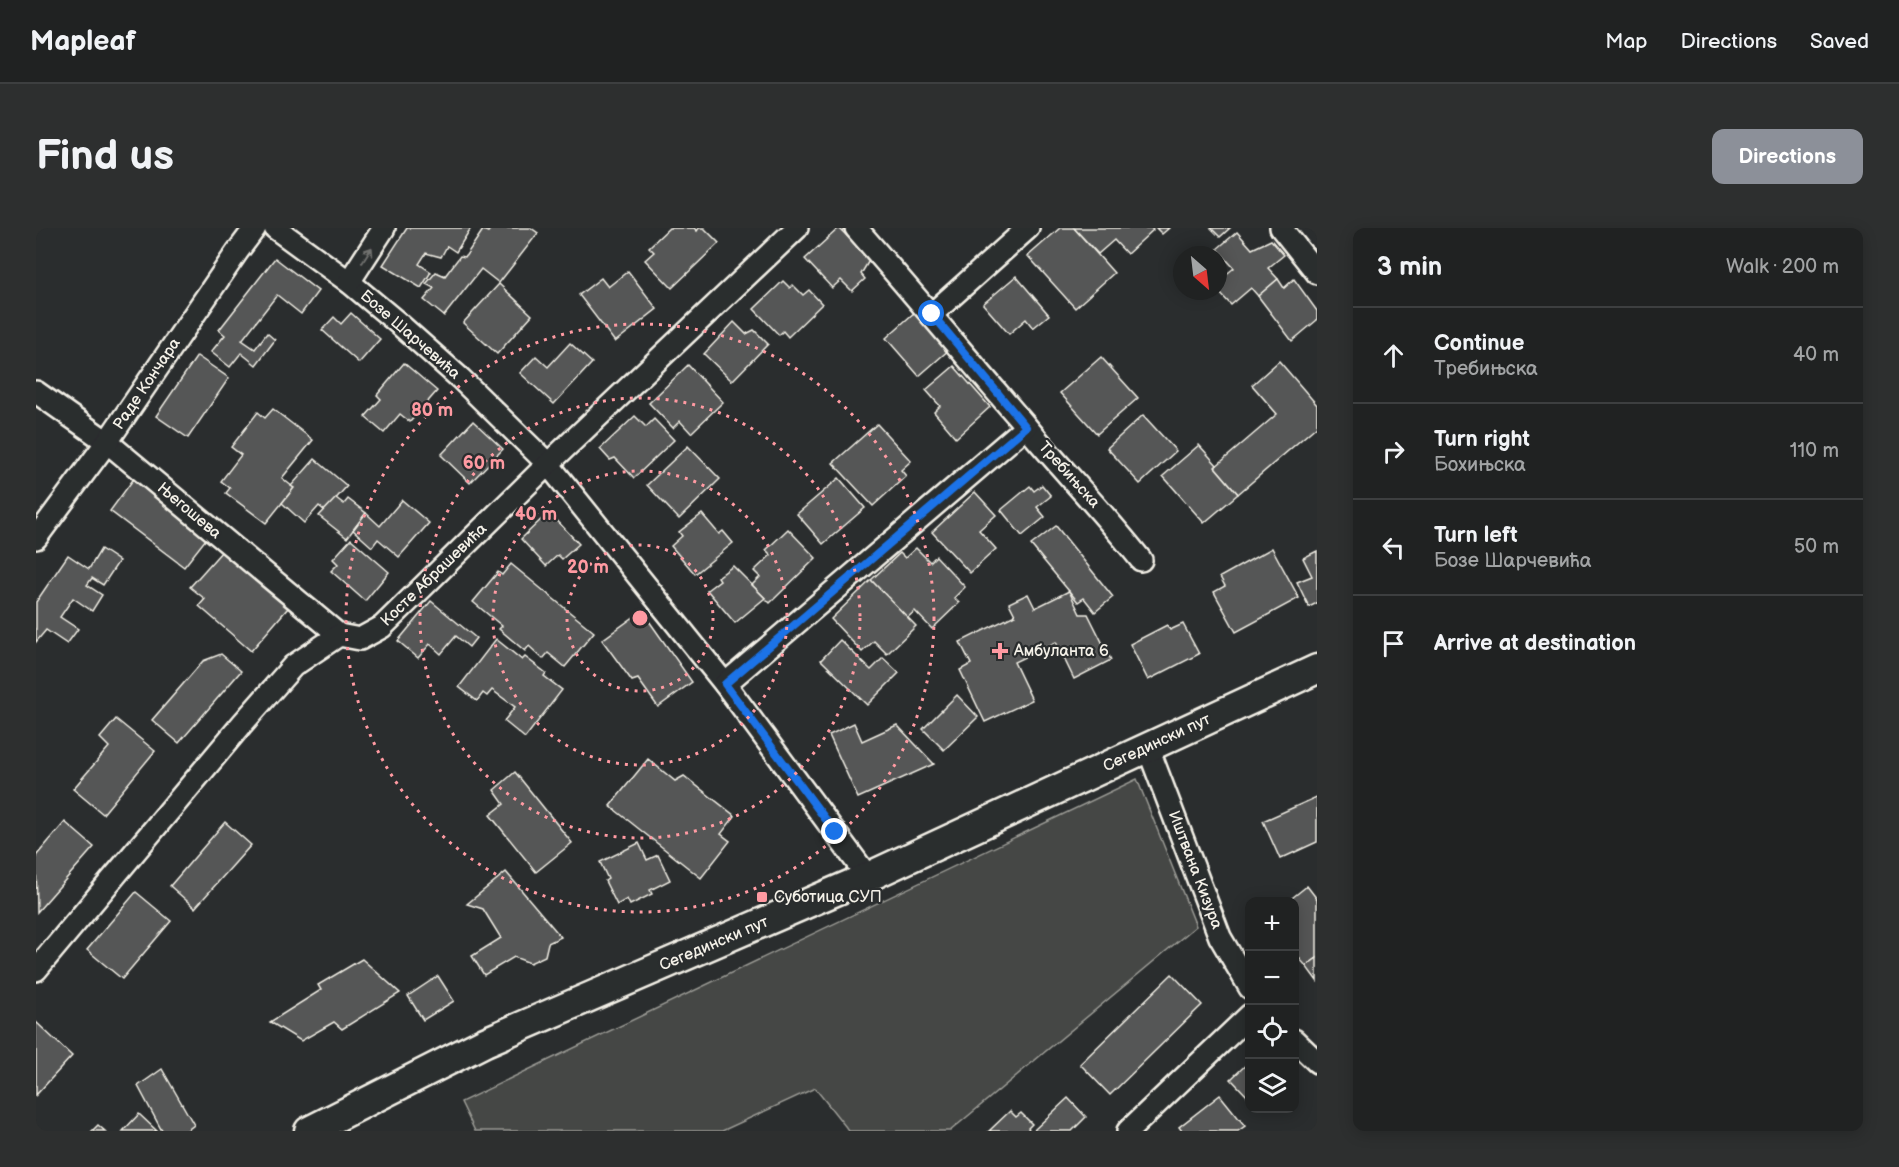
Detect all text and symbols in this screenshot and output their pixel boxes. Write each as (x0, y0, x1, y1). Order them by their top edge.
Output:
text: Mapleaf (30, 25, 136, 58)
text: Map (1605, 29, 1648, 54)
text: Directions (1681, 29, 1777, 54)
text: Saved (1810, 29, 1869, 54)
button: Directions (1712, 129, 1863, 184)
text: Find us (36, 131, 174, 182)
north arrow (1173, 246, 1227, 300)
one-way arrow (361, 247, 373, 264)
text: 3 min (1377, 252, 1442, 283)
text: Walk · 200 m (1726, 255, 1839, 279)
street label: Бозе Шарчевића (356, 286, 464, 384)
route start (918, 300, 944, 326)
text: Continue (1434, 330, 1524, 357)
street label: Раде Кончара (109, 334, 185, 433)
icon: ahead (1377, 339, 1410, 372)
text: 40 m (1793, 343, 1839, 367)
text: Требињска (1434, 357, 1538, 381)
text: 80 m (411, 400, 453, 421)
text: Turn right (1434, 426, 1530, 453)
icon: right (1377, 435, 1410, 468)
street label: Требињска (1034, 438, 1104, 513)
text: 110 m (1790, 439, 1839, 463)
text: 60 m (463, 453, 505, 474)
text: Бохињска (1434, 453, 1526, 477)
street label: Његошева (153, 479, 225, 544)
text: 40 m (515, 504, 557, 525)
street label: Косте Абрашевића (377, 519, 491, 631)
text: Turn left (1434, 522, 1518, 549)
icon: left (1377, 531, 1410, 564)
text: 50 m (1794, 535, 1839, 559)
text: Бозе Шарчевића (1434, 549, 1592, 573)
text: 20 m (567, 557, 609, 578)
centre of rings (630, 608, 650, 628)
icon: arrive (1377, 627, 1410, 660)
text: Arrive at destination (1434, 630, 1636, 657)
marker: Амбуланта 6 (991, 642, 1009, 660)
place label: Амбуланта 6 (1013, 642, 1109, 661)
street label: Сегедински пут (1100, 710, 1214, 776)
street label: Иштвана Кизура (1164, 808, 1226, 932)
route end (821, 818, 847, 844)
place label: Суботица СУП (774, 888, 882, 907)
marker: Суботица СУП (755, 890, 769, 904)
map controls (1245, 897, 1299, 1113)
button: + (1245, 897, 1299, 951)
street label: Сегедински пут (657, 912, 772, 975)
button: − (1245, 951, 1299, 1005)
button: locate (1245, 1005, 1299, 1059)
button: layers (1245, 1059, 1299, 1113)

